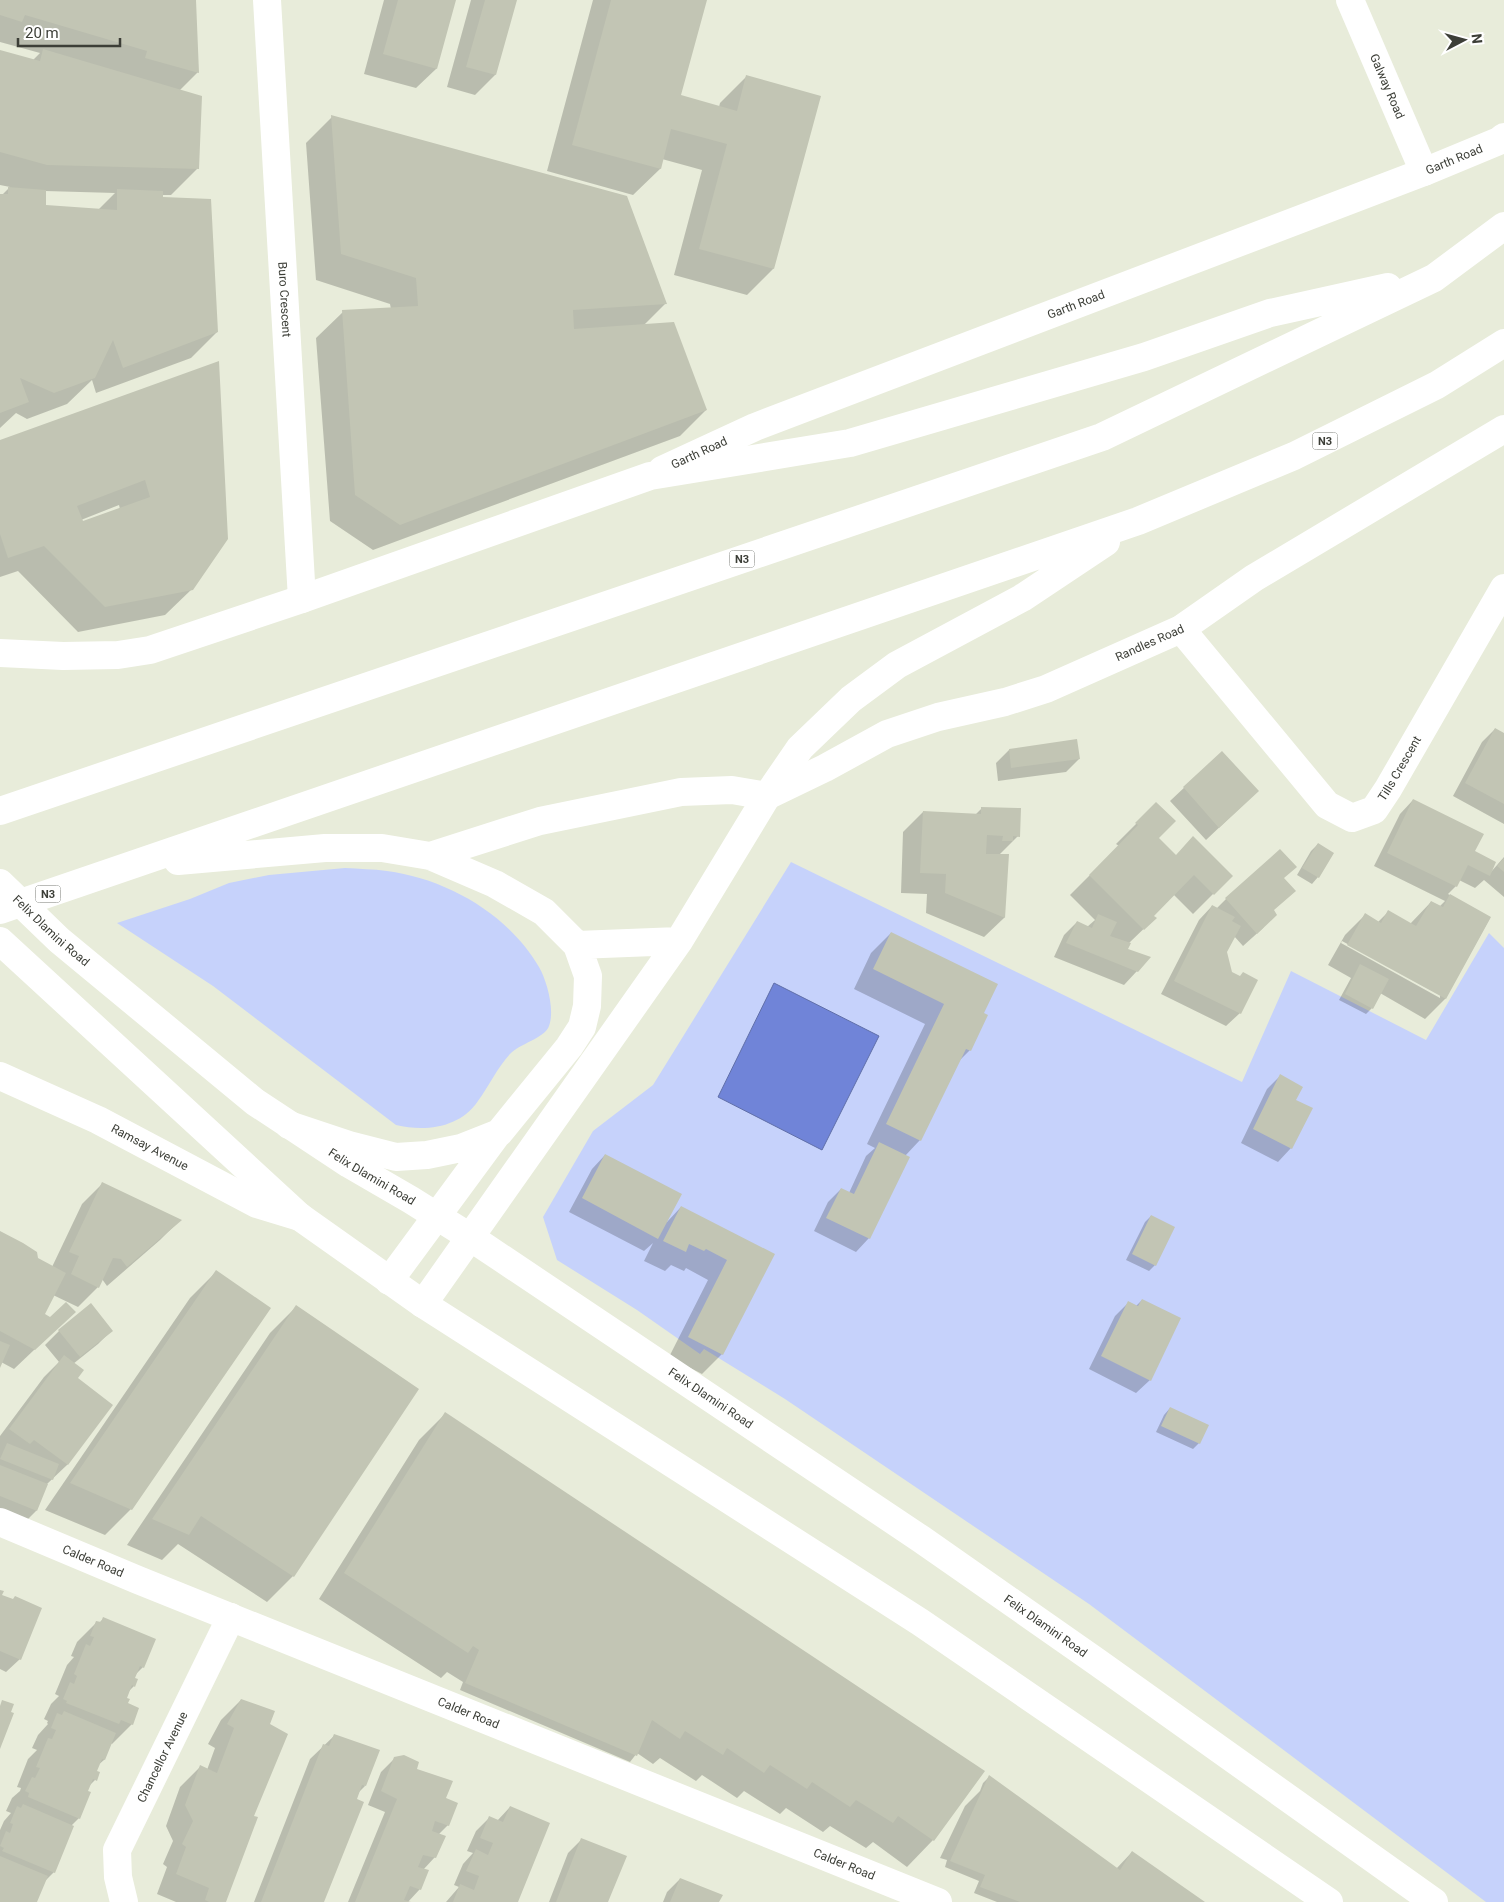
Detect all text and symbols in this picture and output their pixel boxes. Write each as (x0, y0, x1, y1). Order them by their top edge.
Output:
scale bar (18, 15, 120, 47)
north arrow (1439, 15, 1489, 65)
text: 20 m (25, 24, 59, 42)
text: N (1468, 33, 1485, 44)
street label: Galway Road (1367, 52, 1407, 121)
street label: Garth Road (1424, 142, 1485, 178)
street label: Buro Crescent (275, 261, 294, 338)
street label: Garth Road (1045, 287, 1107, 322)
road number: N3 (1312, 432, 1338, 450)
street label: Garth Road (669, 434, 729, 472)
road number: N3 (730, 550, 754, 568)
street label: Randles Road (1113, 622, 1186, 664)
street label: Tills Crescent (1375, 734, 1424, 804)
road number: N3 (36, 886, 60, 902)
street label: Felix Dlamini Road (10, 892, 92, 969)
street label: Ramsay Avenue (109, 1121, 191, 1173)
street label: Felix Dlamini Road (326, 1145, 418, 1208)
street label: Felix Dlamini Road (666, 1365, 756, 1431)
street label: Calder Road (60, 1542, 126, 1580)
street label: Felix Dlamini Road (1001, 1592, 1090, 1660)
street label: Calder Road (436, 1694, 501, 1732)
street label: Chancellor Avenue (134, 1710, 190, 1805)
street label: Calder Road (811, 1846, 877, 1883)

